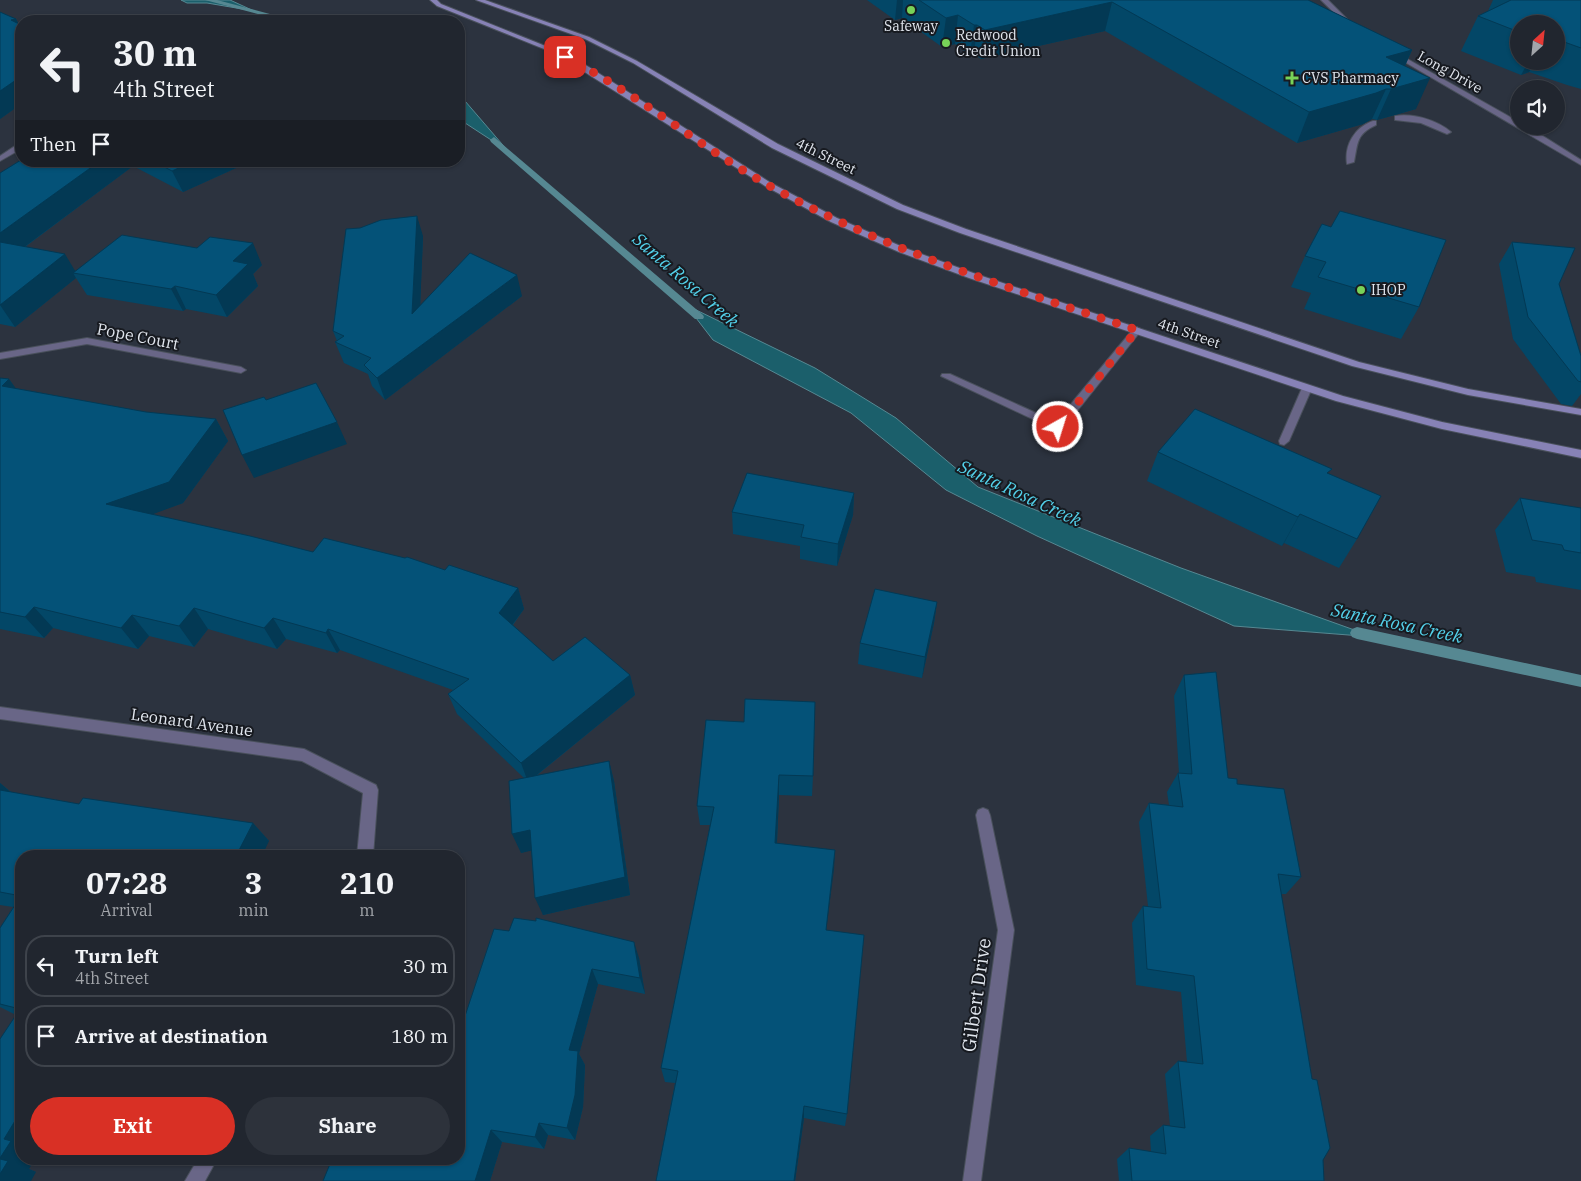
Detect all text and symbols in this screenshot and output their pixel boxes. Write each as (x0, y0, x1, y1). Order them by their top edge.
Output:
marker: Safeway (905, 4, 917, 16)
north arrow (1510, 15, 1565, 70)
map controls (1510, 15, 1565, 135)
place label: Safeway (884, 17, 938, 35)
place label: Redwood Credit Union (956, 26, 1040, 60)
text: 30 m (113, 30, 197, 76)
icon: left (30, 35, 95, 100)
pin (544, 36, 586, 78)
marker: Redwood Credit Union (940, 37, 952, 49)
icon: arrive (551, 43, 579, 71)
street label: Long Drive (1414, 47, 1486, 97)
place label: CVS Pharmacy (1302, 69, 1399, 87)
marker: CVS Pharmacy (1286, 72, 1298, 84)
text: 4th Street (113, 74, 215, 103)
button: sound (1510, 80, 1565, 135)
icon: arrive (87, 130, 115, 158)
text: Then (30, 132, 77, 156)
street label: 4th Street (793, 134, 859, 178)
water label: Santa Rosa Creek (627, 227, 744, 333)
place label: IHOP (1371, 281, 1406, 299)
marker: IHOP (1355, 284, 1367, 296)
street label: 4th Street (1156, 314, 1223, 352)
street label: Pope Court (95, 318, 181, 354)
position arrow (1031, 400, 1083, 452)
water label: Santa Rosa Creek (954, 454, 1086, 532)
water label: Santa Rosa Creek (1328, 598, 1465, 648)
street label: Leonard Avenue (130, 704, 254, 740)
text: 07:28 (86, 863, 167, 902)
text: 3 (245, 863, 263, 902)
text: 210 (340, 863, 394, 902)
text: Arrival (101, 900, 153, 920)
text: min (238, 900, 269, 920)
text: m (359, 900, 375, 920)
street label: Gilbert Drive (956, 936, 996, 1054)
text: Turn left (75, 944, 158, 968)
icon: left (32, 952, 60, 980)
text: 30 m (403, 954, 448, 978)
text: 4th Street (75, 968, 149, 988)
icon: arrive (32, 1022, 60, 1050)
text: Arrive at destination (75, 1024, 268, 1048)
text: 180 m (391, 1024, 448, 1048)
button: Exit (30, 1097, 235, 1155)
button: Share (245, 1097, 450, 1155)

